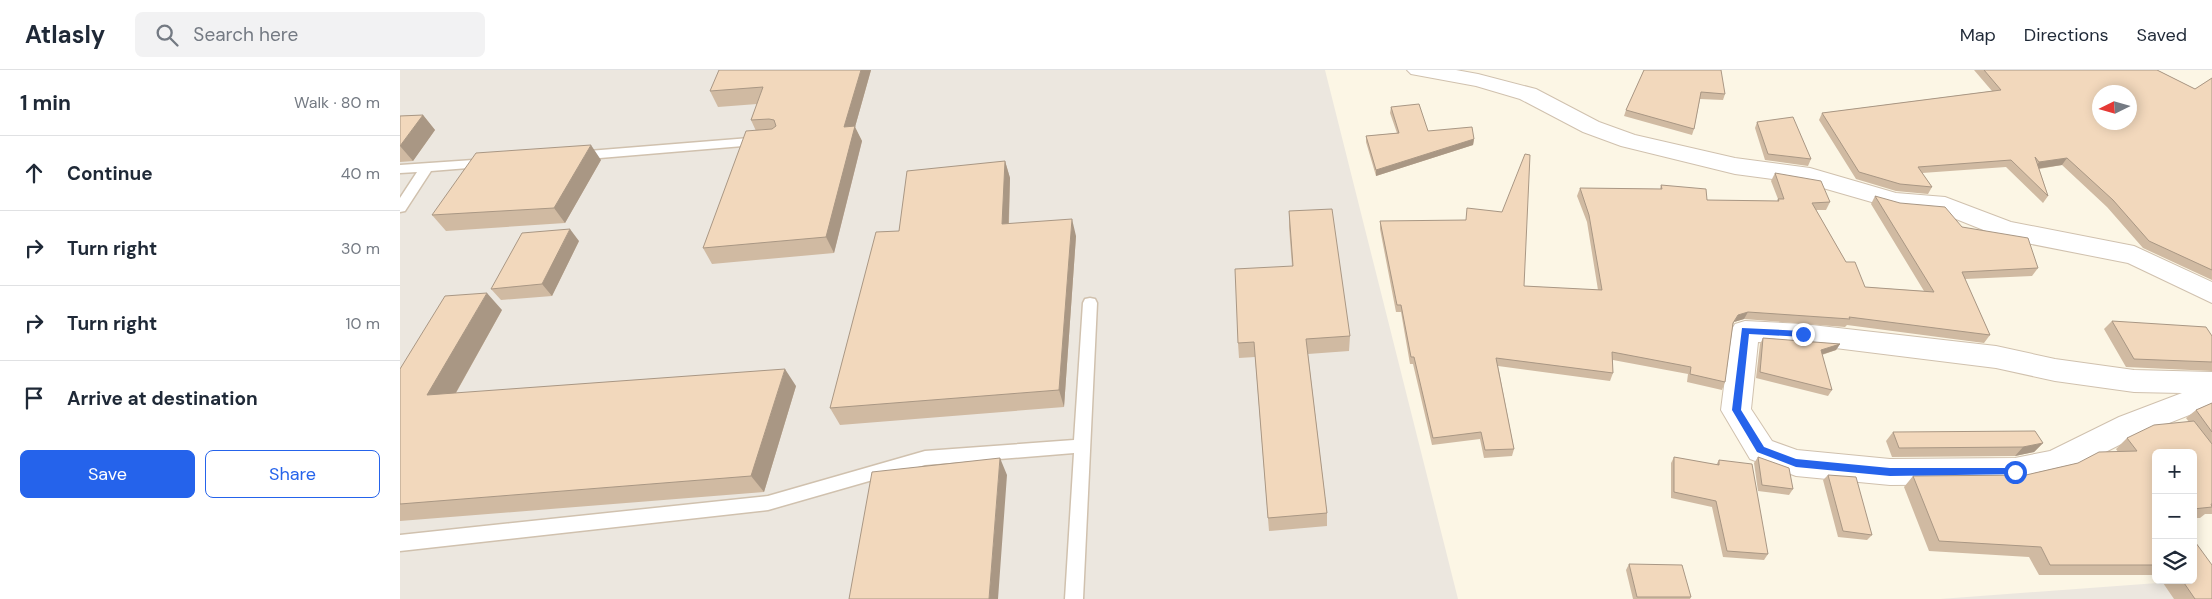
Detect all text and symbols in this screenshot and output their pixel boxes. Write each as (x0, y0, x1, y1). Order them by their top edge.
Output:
search box (135, 12, 485, 57)
text: Atlasly (25, 19, 105, 50)
icon: search (153, 21, 181, 49)
text: Search here (193, 22, 298, 47)
text: Map (1960, 23, 1996, 47)
text: Directions (2024, 23, 2109, 47)
text: Saved (2137, 23, 2187, 47)
north arrow (2092, 85, 2137, 130)
text: 1 min (20, 89, 71, 117)
text: Walk · 80 m (294, 92, 380, 113)
icon: ahead (20, 159, 48, 187)
text: Continue (67, 161, 153, 186)
text: 40 m (341, 163, 380, 184)
icon: right (20, 234, 48, 262)
text: Turn right (67, 236, 157, 261)
text: 30 m (341, 238, 380, 259)
icon: right (20, 309, 48, 337)
text: Turn right (67, 311, 157, 336)
text: 10 m (346, 313, 380, 334)
route end (1792, 323, 1815, 346)
icon: arrive (20, 384, 48, 412)
text: Arrive at destination (67, 386, 258, 411)
map controls (2152, 449, 2197, 584)
button: + (2152, 449, 2197, 494)
button: Save (20, 450, 195, 498)
button: Share (205, 450, 380, 498)
route start (2004, 461, 2027, 484)
button: − (2152, 494, 2197, 539)
button: layers (2152, 539, 2197, 584)

